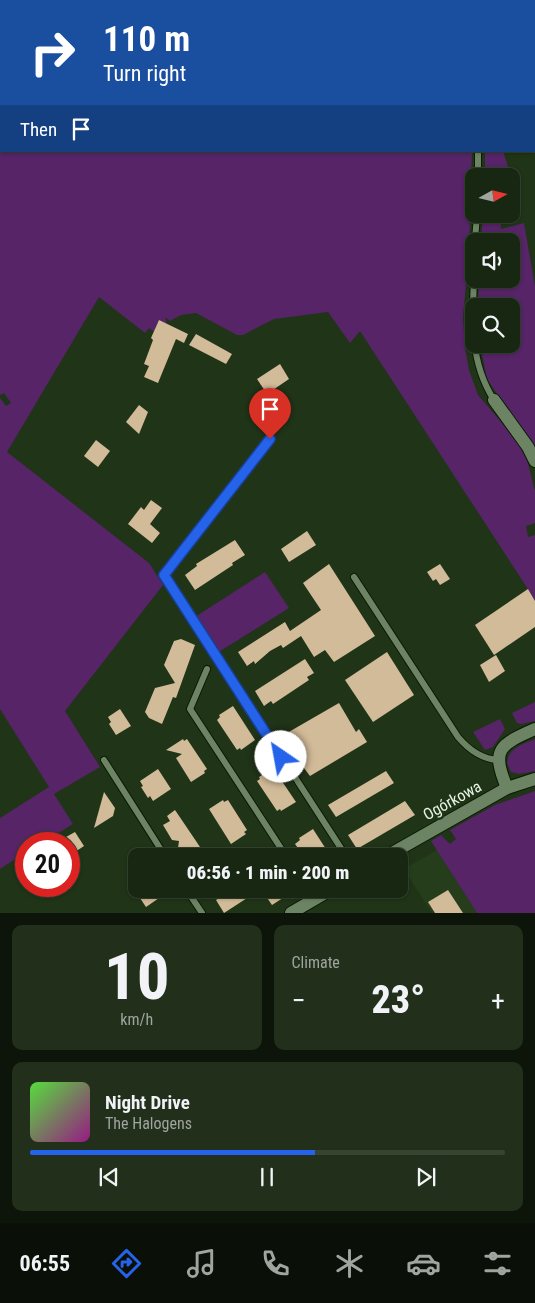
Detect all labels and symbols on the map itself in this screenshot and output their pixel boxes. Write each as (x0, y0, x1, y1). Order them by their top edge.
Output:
north arrow (465, 168, 520, 222)
pin (249, 388, 291, 439)
position arrow (254, 730, 306, 782)
street label: Ogórkowa (420, 777, 485, 824)
speed limit sign: 20 (15, 832, 80, 897)

